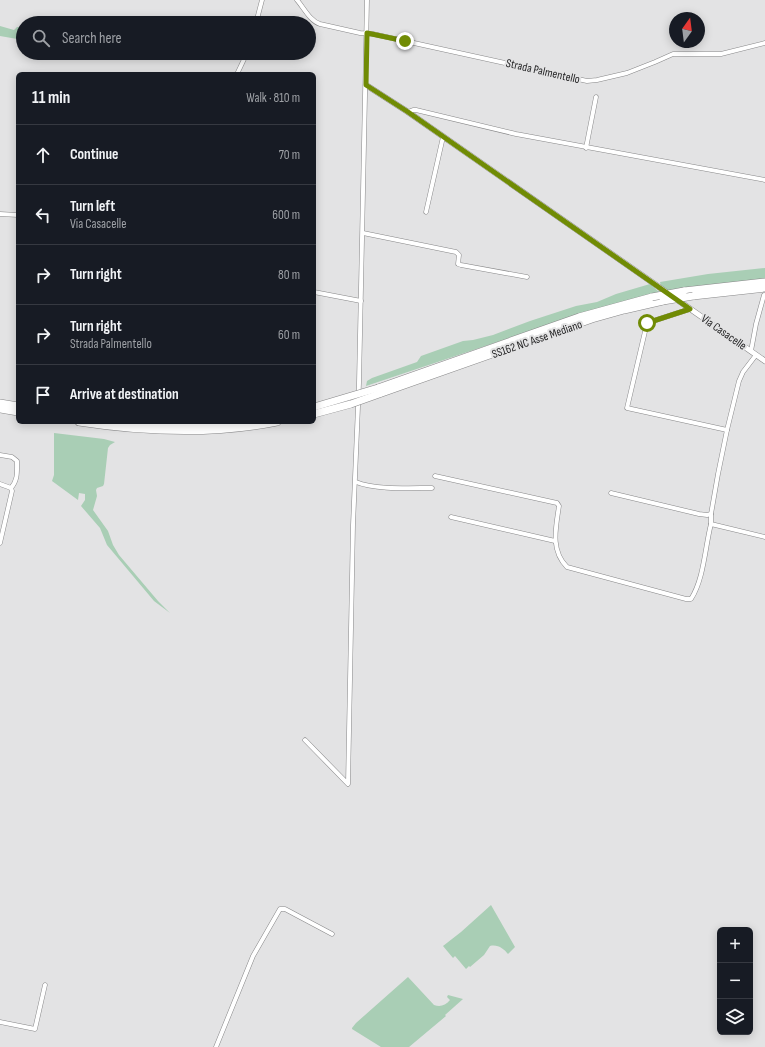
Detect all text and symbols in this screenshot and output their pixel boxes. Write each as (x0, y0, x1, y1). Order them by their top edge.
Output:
north arrow (669, 12, 705, 48)
search box (16, 16, 316, 60)
icon: search (30, 27, 52, 49)
text: Search here (62, 29, 122, 48)
route end (396, 32, 414, 50)
street label: Strada Palmentello (504, 56, 581, 87)
text: 11 min (32, 88, 70, 108)
text: Walk · 810 m (246, 90, 300, 106)
icon: ahead (32, 144, 54, 166)
text: Continue (70, 145, 119, 164)
text: 70 m (279, 147, 300, 163)
text: Turn left (70, 197, 115, 216)
icon: left (32, 204, 54, 226)
text: 600 m (272, 207, 300, 223)
text: Via Casacelle (70, 216, 127, 232)
icon: right (32, 264, 54, 286)
text: Turn right (70, 265, 122, 284)
text: 80 m (278, 267, 300, 283)
street label: Via Casacelle (698, 311, 750, 354)
route start (638, 314, 656, 332)
text: Turn right (70, 317, 122, 336)
street label: SS162 NC Asse Mediano (490, 317, 584, 362)
icon: right (32, 324, 54, 346)
text: 60 m (278, 327, 300, 343)
text: Strada Palmentello (70, 336, 152, 352)
icon: arrive (32, 384, 54, 406)
text: Arrive at destination (70, 385, 179, 404)
map controls (717, 927, 753, 1035)
button: + (717, 927, 753, 963)
button: − (717, 963, 753, 999)
button: layers (717, 999, 753, 1035)

